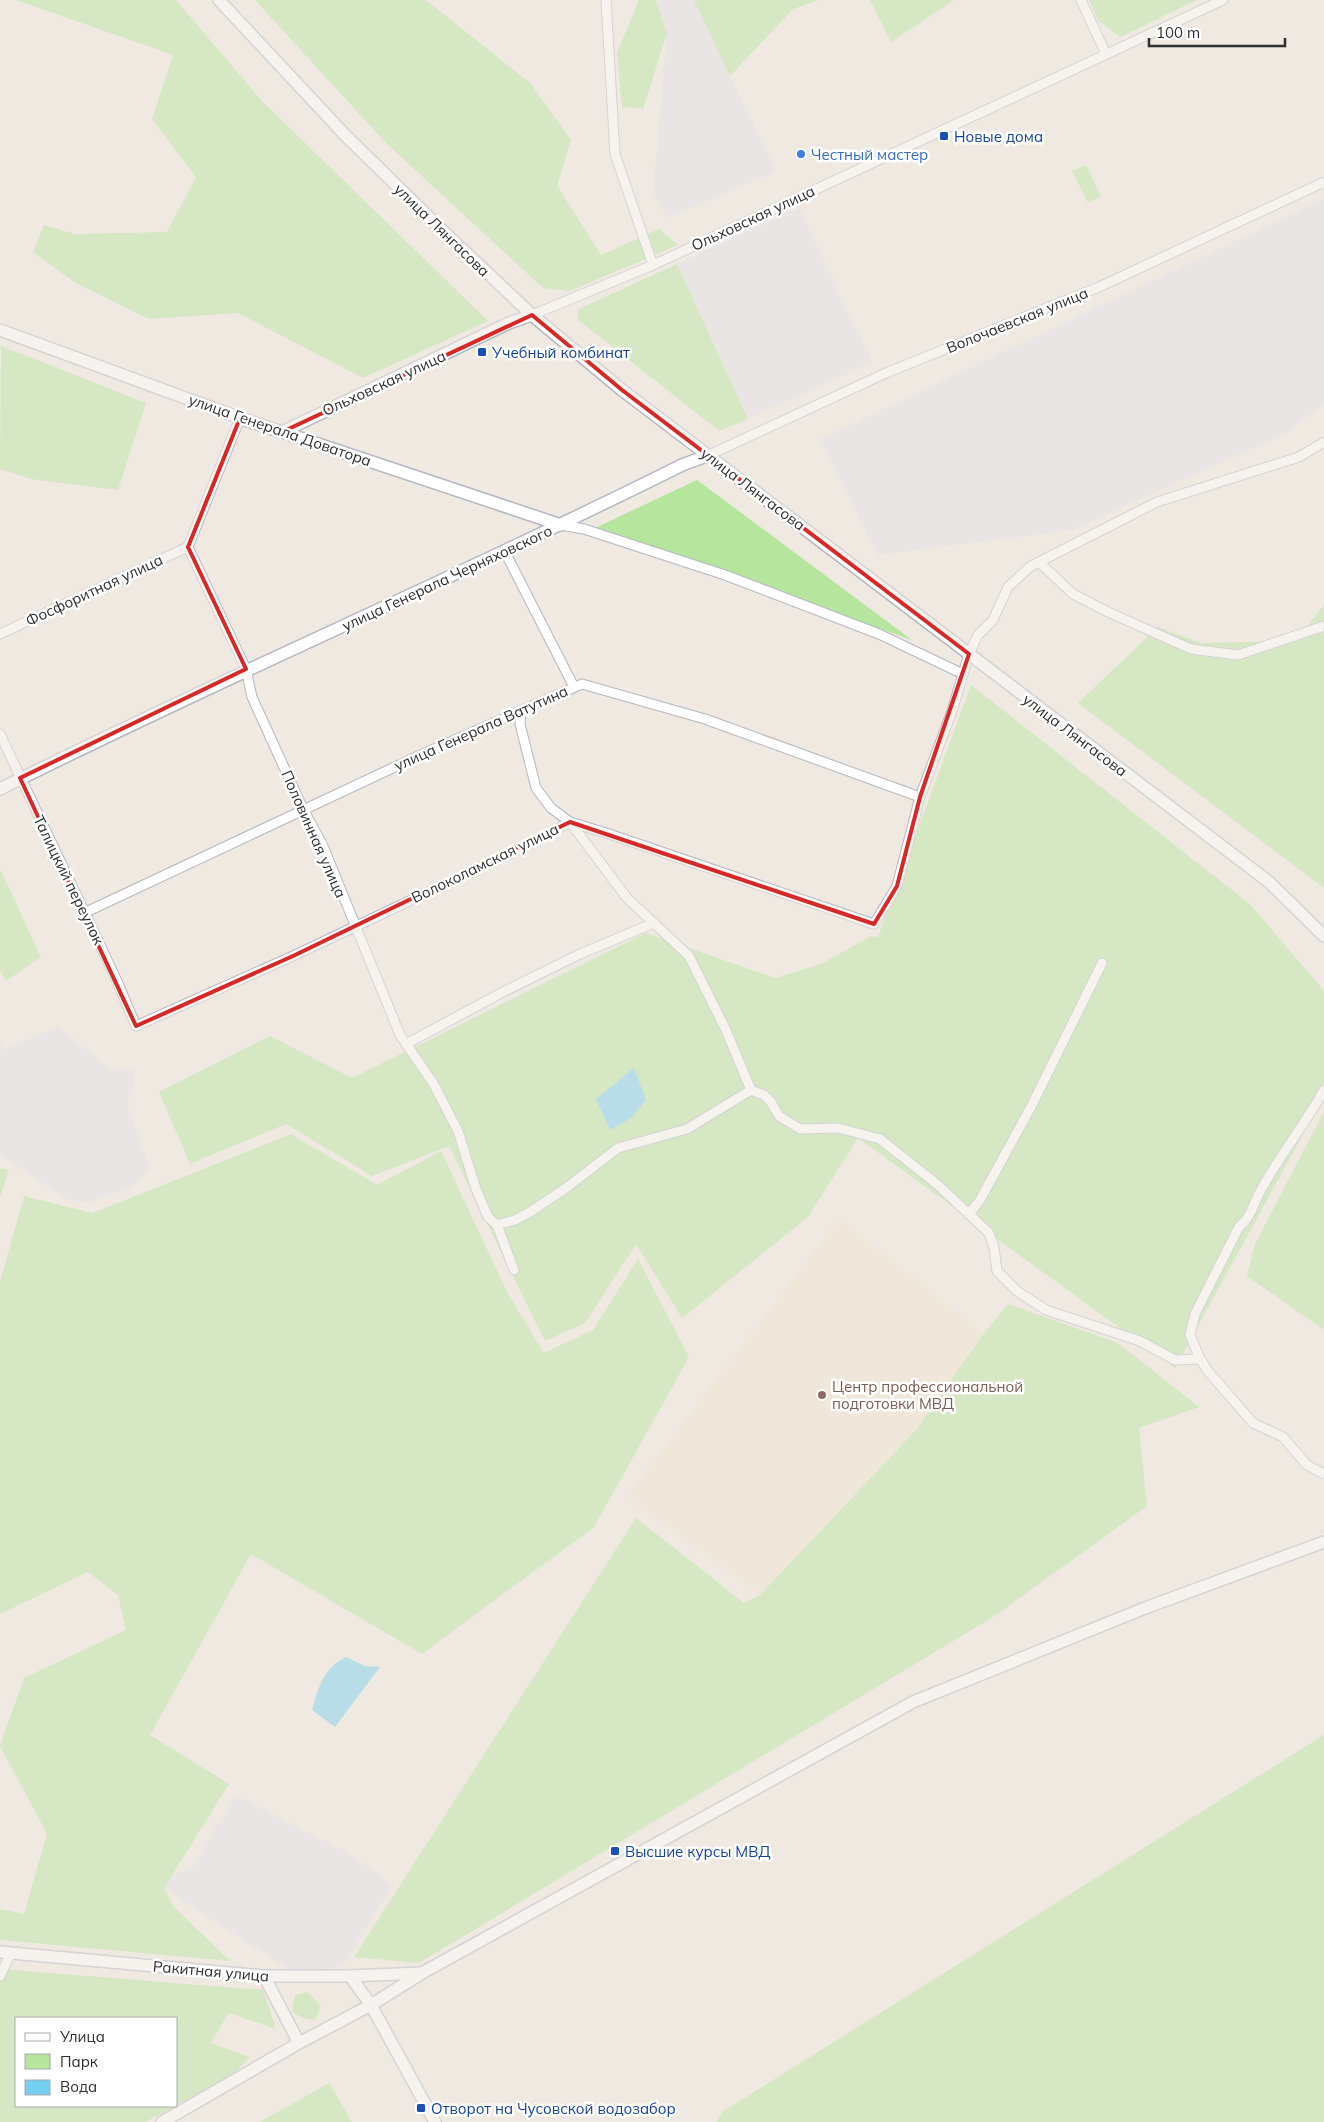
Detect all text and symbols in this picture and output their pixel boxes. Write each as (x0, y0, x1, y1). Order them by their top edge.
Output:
scale bar (1149, 15, 1285, 47)
text: 100 m (1156, 23, 1200, 42)
place label: Новые дома (954, 127, 1043, 146)
marker: Новые дома (938, 130, 950, 142)
place label: Честный мастер (811, 145, 928, 164)
marker: Честный мастер (795, 148, 807, 160)
street label: улица Лянгасова (390, 179, 494, 281)
street label: Ольховская улица (688, 181, 818, 255)
street label: Волочаевская улица (943, 283, 1091, 357)
place label: Учебный комбинат (491, 343, 630, 362)
street label: Ольховская улица (319, 346, 449, 420)
marker: Учебный комбинат (476, 346, 488, 358)
street label: улица Генерала Доватора (186, 390, 374, 470)
street label: улица Лянгасова (697, 444, 809, 534)
street label: улица Генерала Черняховского (339, 521, 555, 635)
street label: Фосфоритная улица (22, 550, 166, 630)
street label: улица Генерала Ватутина (391, 681, 571, 775)
street label: улица Лянгасова (1019, 690, 1131, 780)
street label: Половинная улица (277, 767, 351, 901)
street label: Талицкий переулок (29, 812, 109, 949)
street label: Волоколамская улица (408, 819, 562, 907)
place label: Центр профессиональной подготовки МВД (832, 1377, 1023, 1413)
marker: Центр профессиональной подготовки МВД (816, 1389, 828, 1401)
place label: Высшие курсы МВД (625, 1842, 770, 1861)
marker: Высшие курсы МВД (609, 1845, 621, 1857)
street label: Ракитная улица (152, 1956, 270, 1986)
legend (15, 2017, 178, 2107)
text: Улица (59, 2027, 105, 2046)
text: Парк (60, 2052, 99, 2071)
text: Вода (60, 2077, 97, 2096)
place label: Отворот на Чусовской водозабор (431, 2099, 676, 2118)
marker: Отворот на Чусовской водозабор (415, 2102, 427, 2114)

